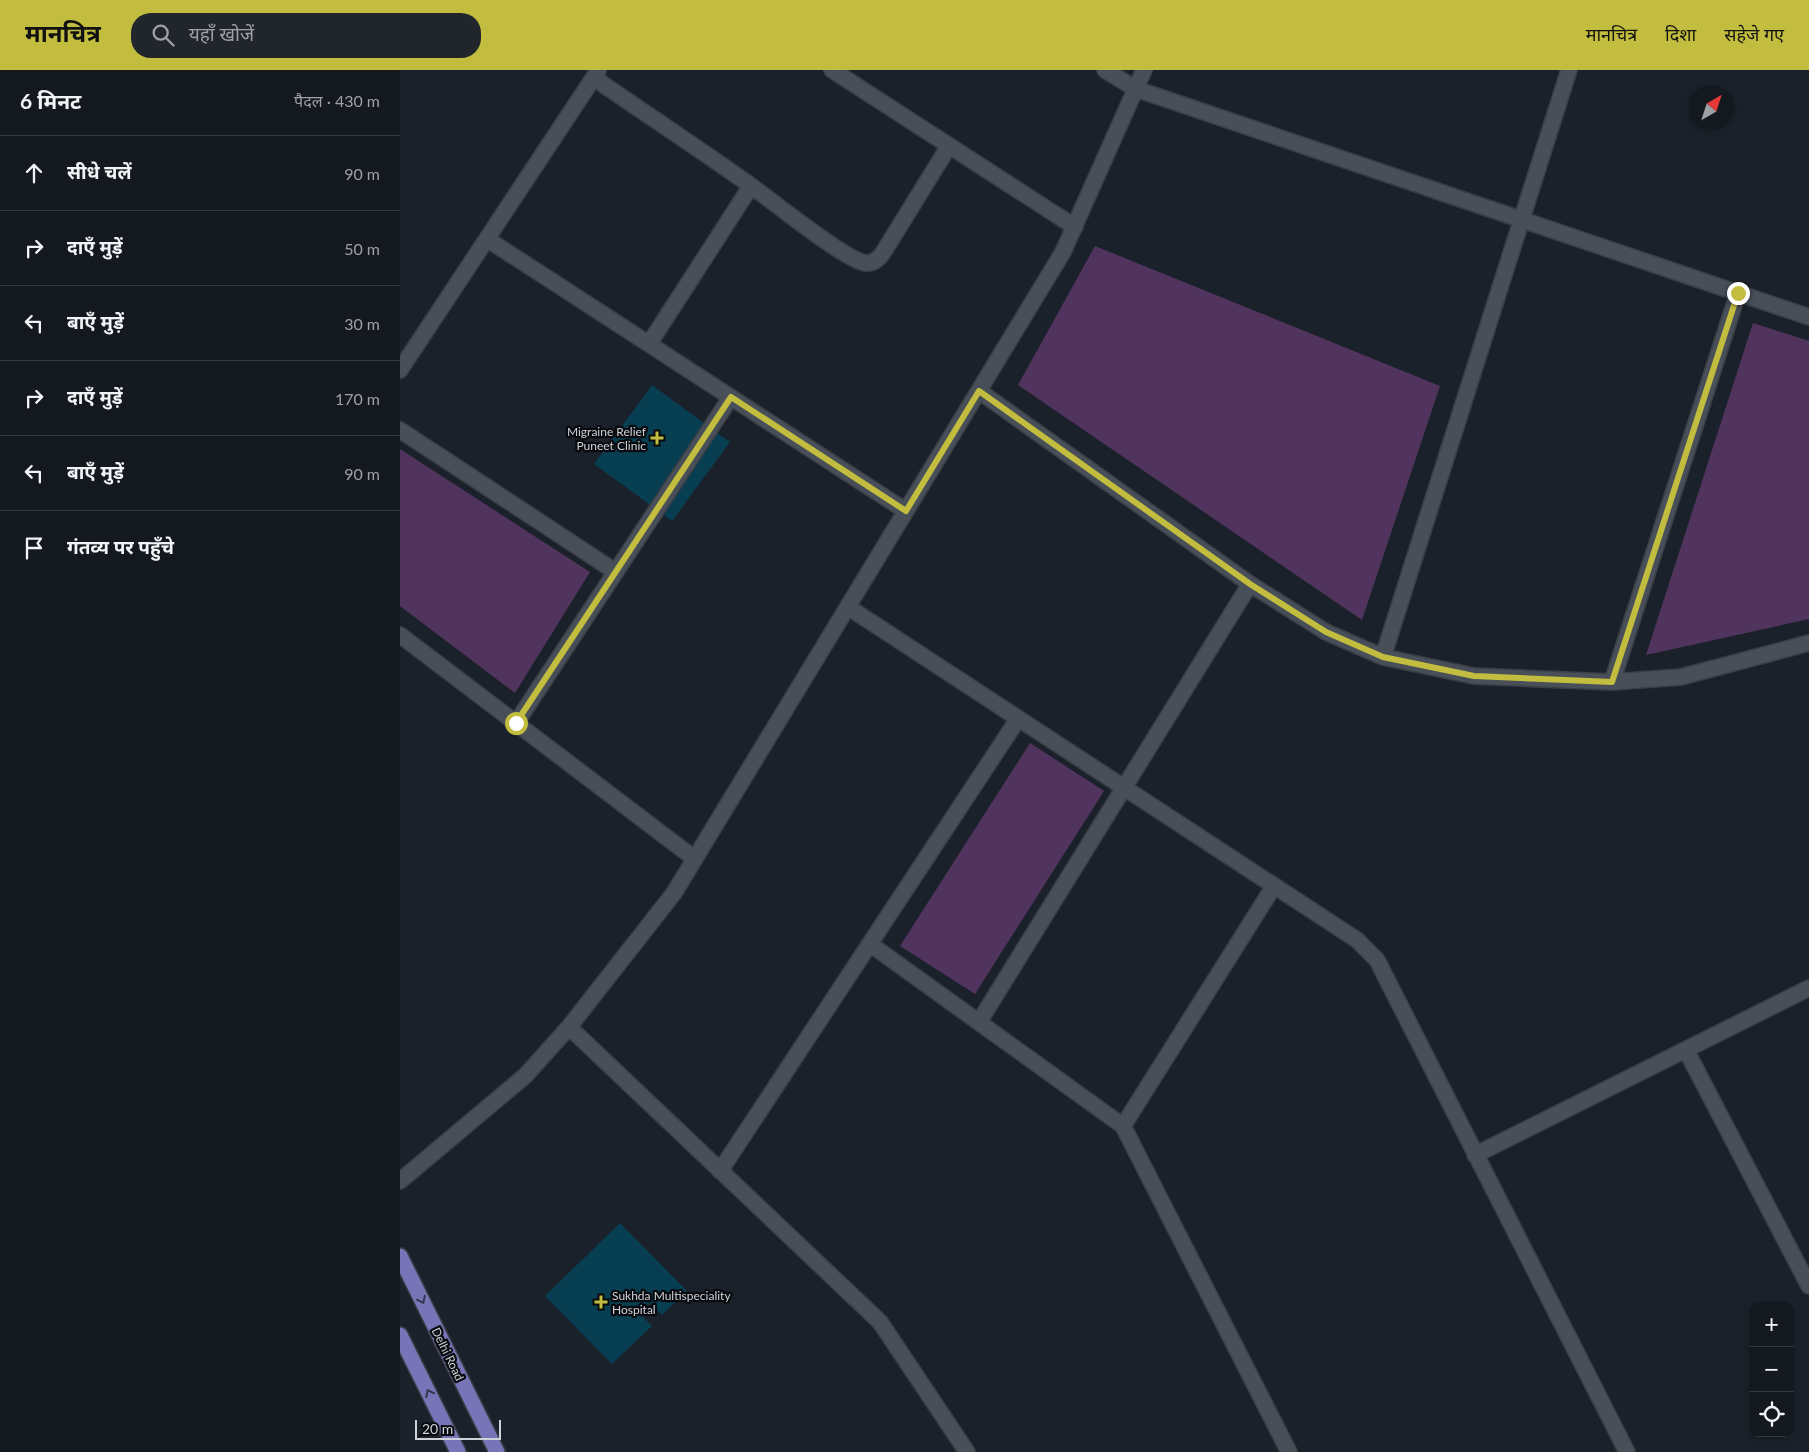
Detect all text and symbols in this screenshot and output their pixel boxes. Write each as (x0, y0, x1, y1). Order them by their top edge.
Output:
search box (131, 13, 481, 58)
text: मानचित्र (25, 18, 101, 47)
icon: search (149, 21, 177, 49)
text: यहाँ खोजें (189, 22, 254, 45)
text: मानचित्र (1586, 23, 1637, 45)
text: दिशा (1665, 23, 1696, 45)
text: सहेजे गए (1724, 23, 1784, 45)
north arrow (1689, 85, 1734, 130)
text: 6 मिनट (20, 88, 81, 113)
text: पैदल · 430 m (294, 91, 380, 110)
icon: ahead (20, 159, 48, 187)
text: सीधे चलें (67, 160, 132, 183)
text: 90 m (344, 164, 380, 183)
icon: right (20, 234, 48, 262)
text: दाएँ मुड़ें (67, 235, 123, 258)
text: 50 m (344, 239, 380, 258)
route end (1727, 282, 1750, 305)
icon: left (20, 309, 48, 337)
text: बाएँ मुड़ें (67, 310, 124, 333)
text: 30 m (344, 314, 380, 333)
icon: right (20, 384, 48, 412)
text: दाएँ मुड़ें (67, 385, 123, 408)
text: 170 m (335, 389, 380, 408)
place label: Migraine Relief Puneet Clinic (567, 424, 647, 453)
marker: Migraine Relief Puneet Clinic (650, 431, 664, 445)
icon: left (20, 459, 48, 487)
text: बाएँ मुड़ें (67, 460, 124, 483)
text: 90 m (344, 464, 380, 483)
icon: arrive (20, 534, 48, 562)
text: गंतव्य पर पहुँचे (67, 535, 174, 558)
route start (505, 712, 528, 735)
place label: Sukhda Multispeciality Hospital (612, 1288, 731, 1317)
one-way arrow (415, 1295, 426, 1304)
marker: Sukhda Multispeciality Hospital (594, 1295, 608, 1309)
map controls (1749, 1302, 1794, 1437)
button: + (1749, 1302, 1794, 1347)
street label: Delhi Road (429, 1325, 467, 1383)
button: − (1749, 1347, 1794, 1392)
one-way arrow (425, 1389, 435, 1398)
button: locate (1749, 1392, 1794, 1437)
scale bar (415, 1417, 501, 1440)
text: 20 m (422, 1420, 453, 1437)

